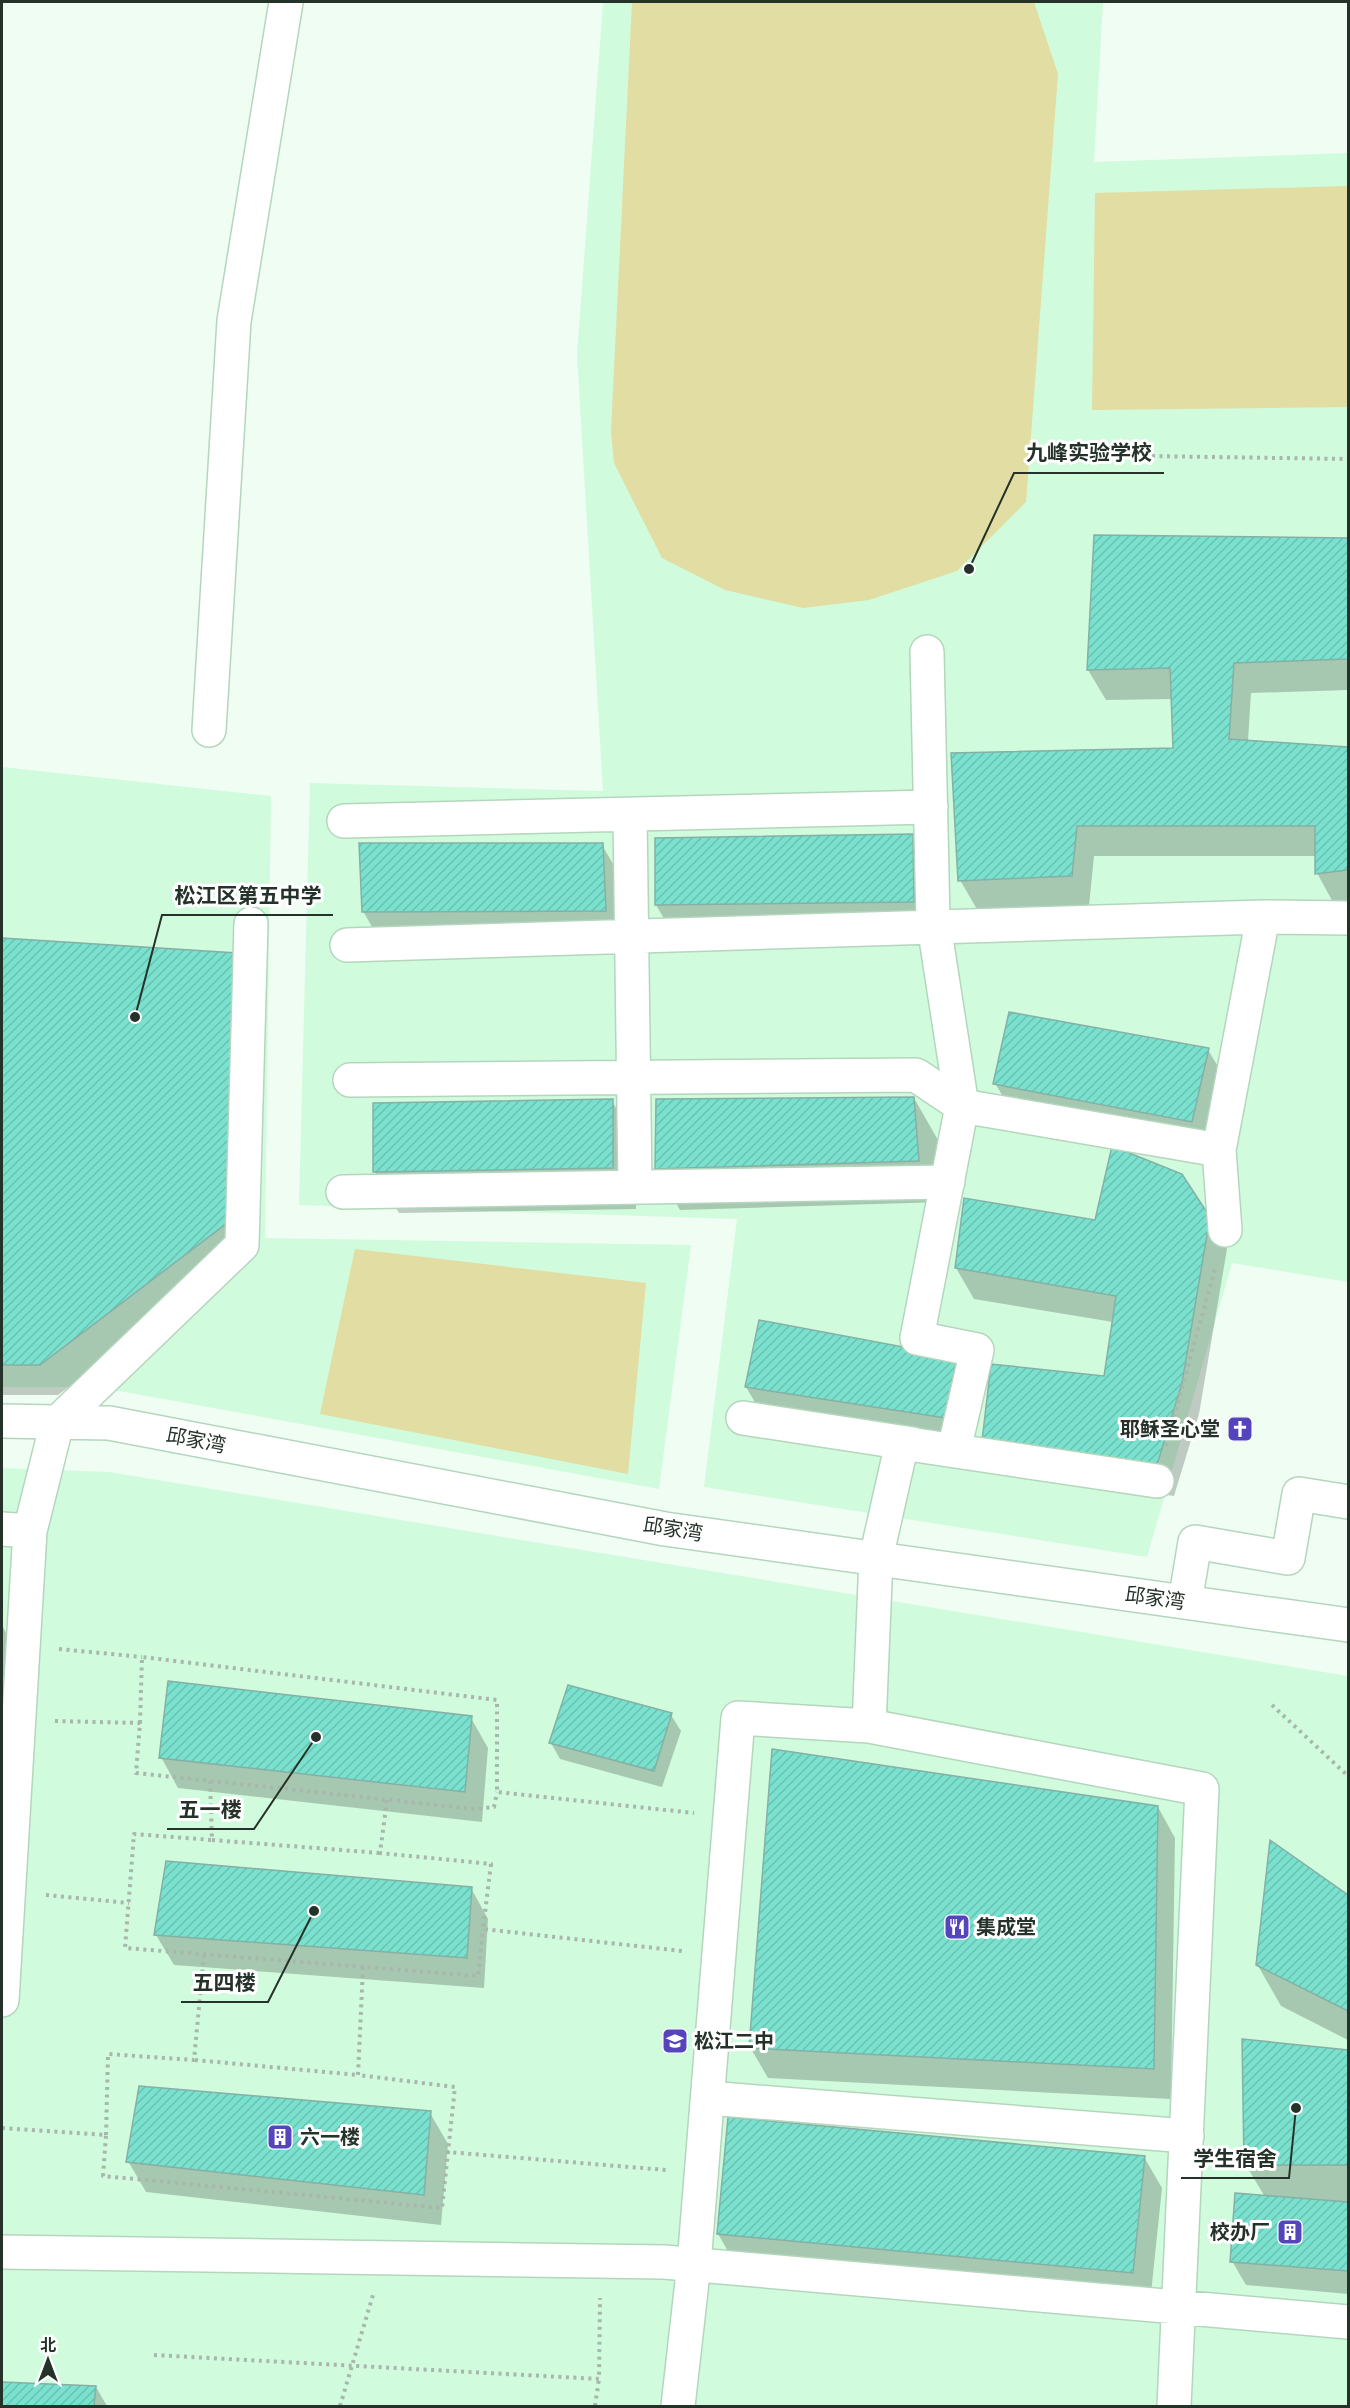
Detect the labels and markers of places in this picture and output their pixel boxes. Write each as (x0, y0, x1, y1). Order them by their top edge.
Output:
callout: 九峰实验学校 (1014, 434, 1164, 473)
callout: 松江区第五中学 (162, 876, 333, 915)
church icon: 耶稣圣心堂 (1225, 1414, 1255, 1444)
place label: 耶稣圣心堂 (1120, 1416, 1220, 1440)
callout: 五一楼 (167, 1790, 254, 1829)
restaurant icon: 集成堂 (942, 1912, 972, 1942)
place label: 集成堂 (976, 1914, 1036, 1938)
callout: 五四楼 (181, 1963, 268, 2002)
school or university icon: 松江二中 (660, 2026, 690, 2056)
place label: 松江二中 (694, 2028, 774, 2052)
building icon: 六一楼 (265, 2122, 295, 2152)
place label: 六一楼 (300, 2124, 360, 2148)
callout: 学生宿舍 (1181, 2139, 1289, 2178)
building icon: 校办厂 (1275, 2217, 1305, 2247)
place label: 校办厂 (1210, 2219, 1270, 2243)

